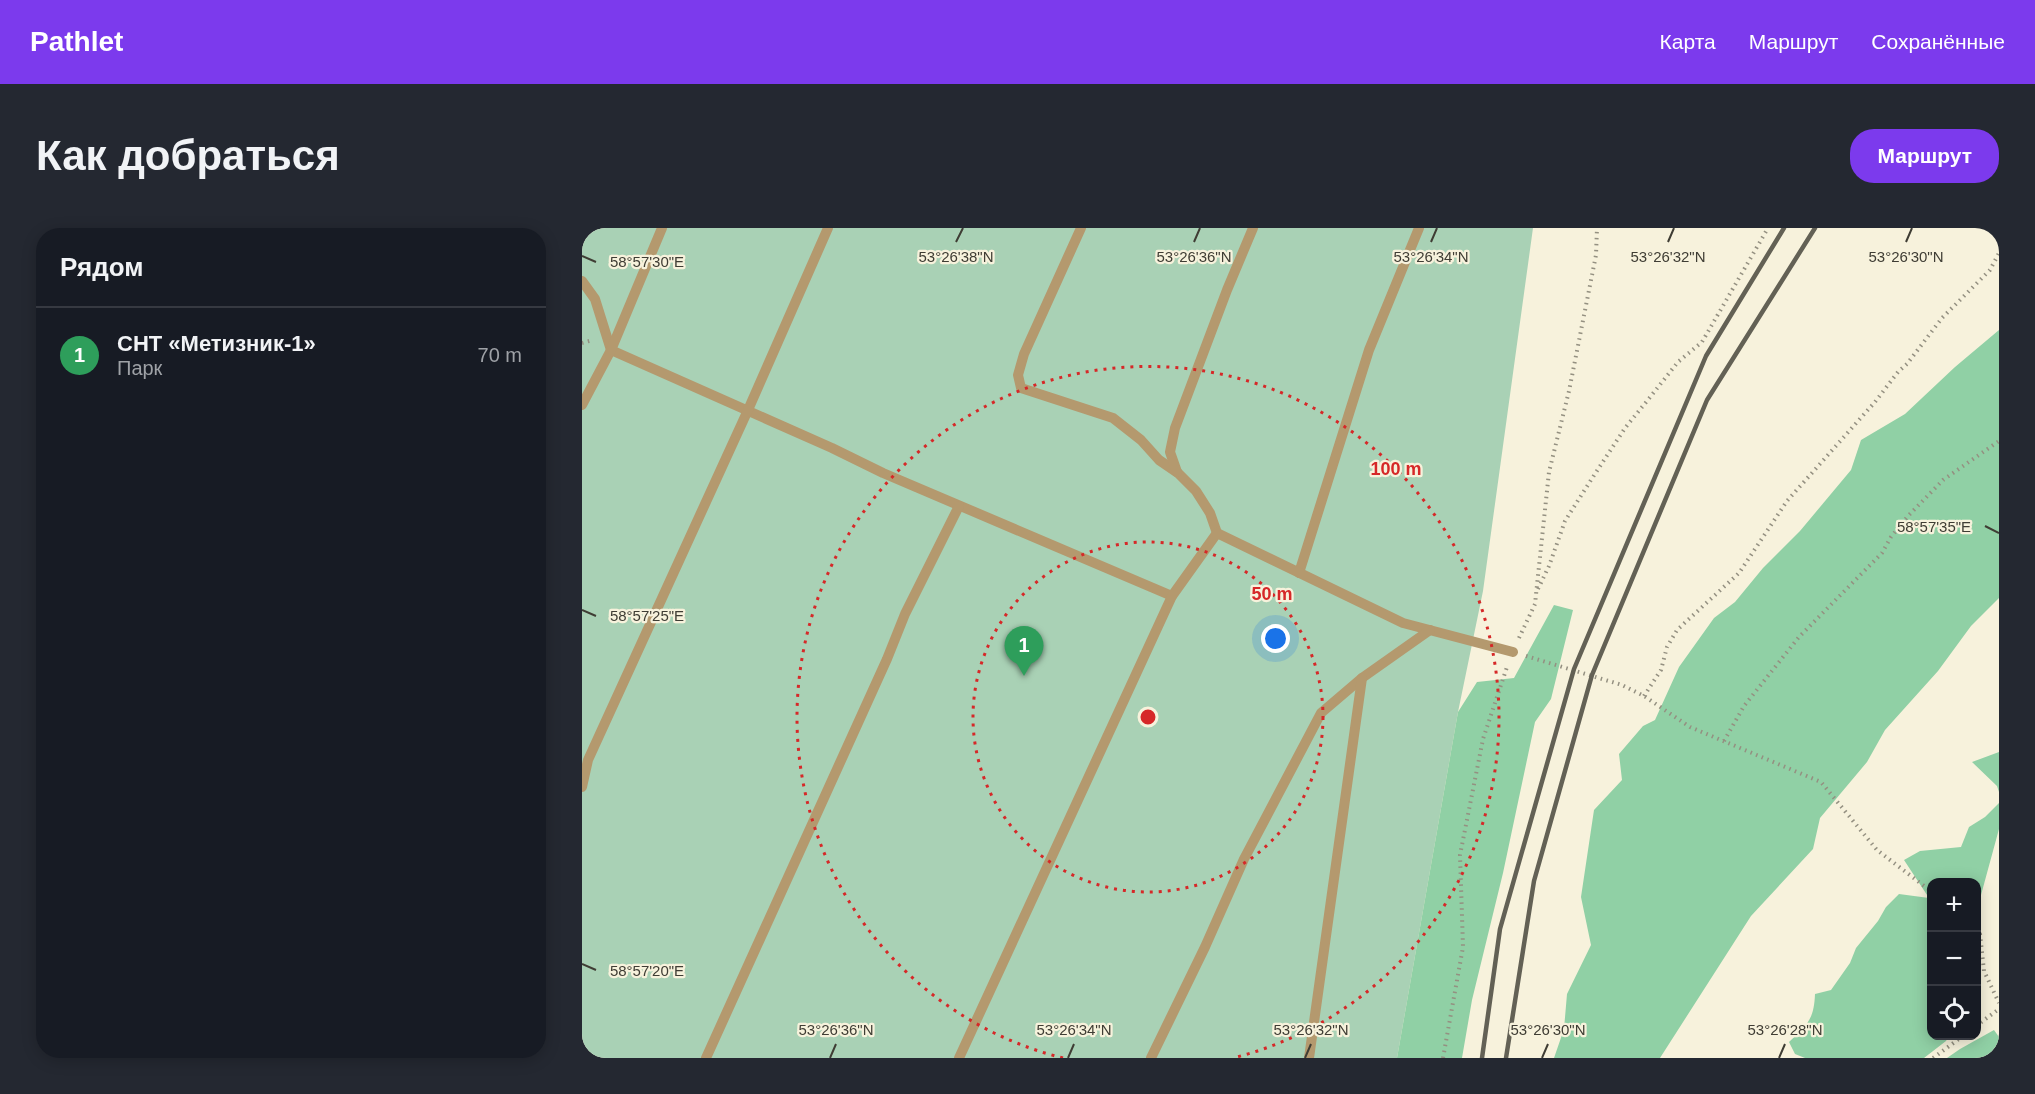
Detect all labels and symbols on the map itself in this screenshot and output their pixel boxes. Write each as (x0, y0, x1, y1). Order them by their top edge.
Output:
text: 53°26'38"N (918, 248, 994, 265)
text: 53°26'36"N (1156, 248, 1232, 265)
text: 53°26'34"N (1393, 248, 1469, 265)
text: 53°26'32"N (1630, 248, 1706, 265)
text: 53°26'30"N (1868, 248, 1944, 265)
text: 58°57'30"E (610, 253, 684, 270)
text: 100 m (1370, 459, 1422, 479)
text: 58°57'35"E (1897, 518, 1971, 535)
text: 50 m (1251, 584, 1293, 604)
text: 58°57'25"E (610, 607, 684, 624)
your location (1261, 624, 1290, 653)
pin: 1 (1004, 626, 1044, 676)
centre of rings (1138, 707, 1158, 727)
text: 58°57'20"E (610, 962, 684, 979)
text: 53°26'36"N (798, 1021, 874, 1038)
text: 53°26'34"N (1036, 1021, 1112, 1038)
text: 53°26'32"N (1273, 1021, 1349, 1038)
text: 53°26'30"N (1510, 1021, 1586, 1038)
text: 53°26'28"N (1747, 1021, 1823, 1038)

